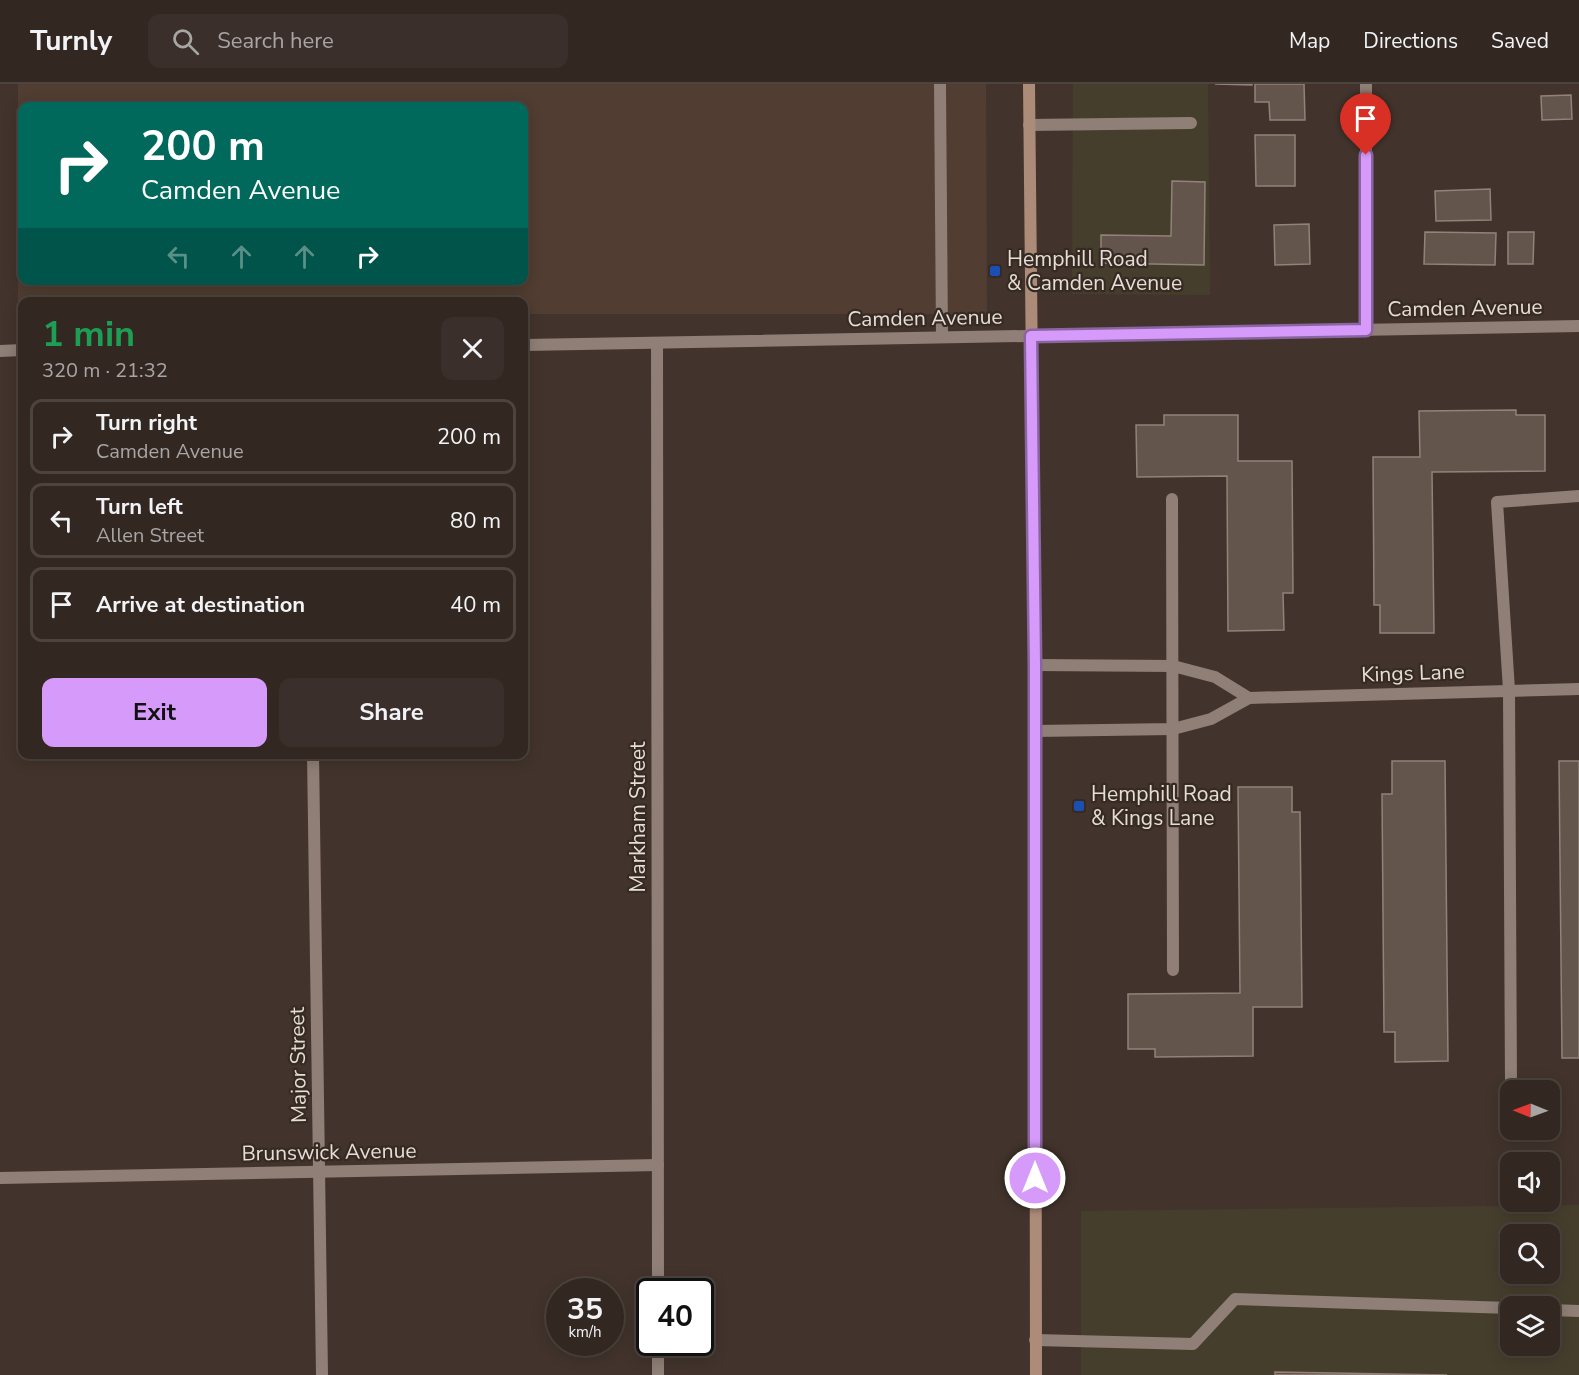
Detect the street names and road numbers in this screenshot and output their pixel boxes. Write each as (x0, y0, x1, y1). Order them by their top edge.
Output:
street label: Camden Avenue (1387, 293, 1543, 323)
street label: Camden Avenue (847, 303, 1003, 333)
street label: Kings Lane (1361, 657, 1465, 689)
street label: Markham Street (624, 741, 652, 892)
street label: Major Street (283, 1006, 313, 1123)
street label: Brunswick Avenue (241, 1136, 417, 1168)

